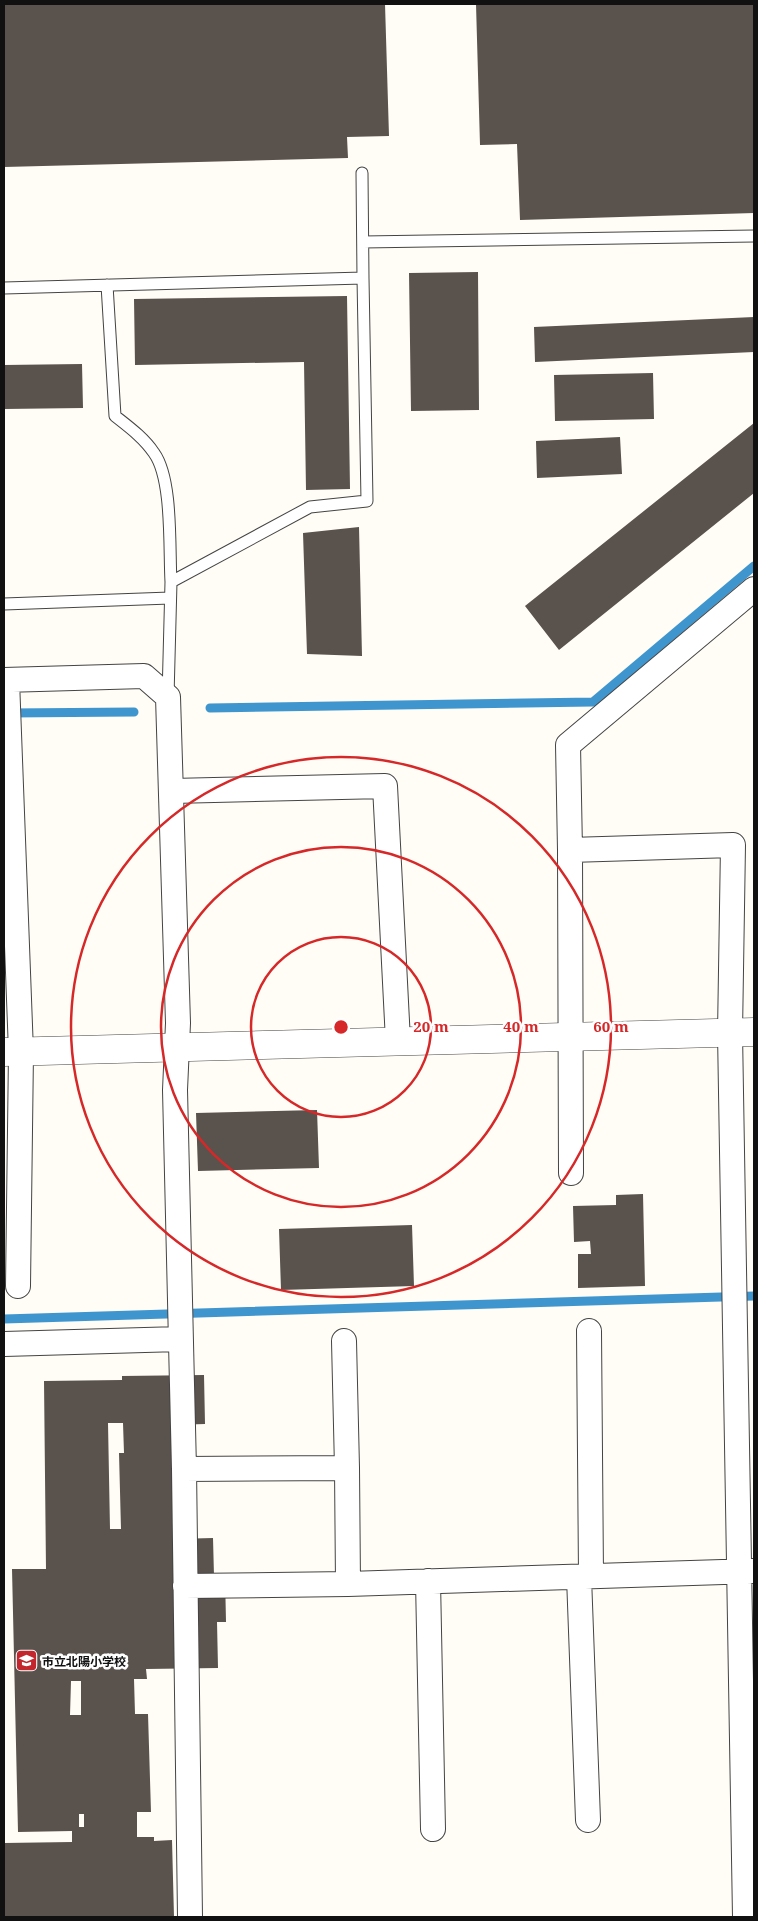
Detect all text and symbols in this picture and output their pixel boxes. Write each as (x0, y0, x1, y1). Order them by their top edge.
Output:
text: 20 m (413, 1016, 449, 1036)
text: 40 m (503, 1016, 539, 1036)
text: 60 m (593, 1016, 629, 1036)
centre of rings (332, 1018, 350, 1036)
school or university icon: 市立北陽小学校 (14, 1649, 38, 1673)
place label: 市立北陽小学校 (42, 1653, 126, 1670)

